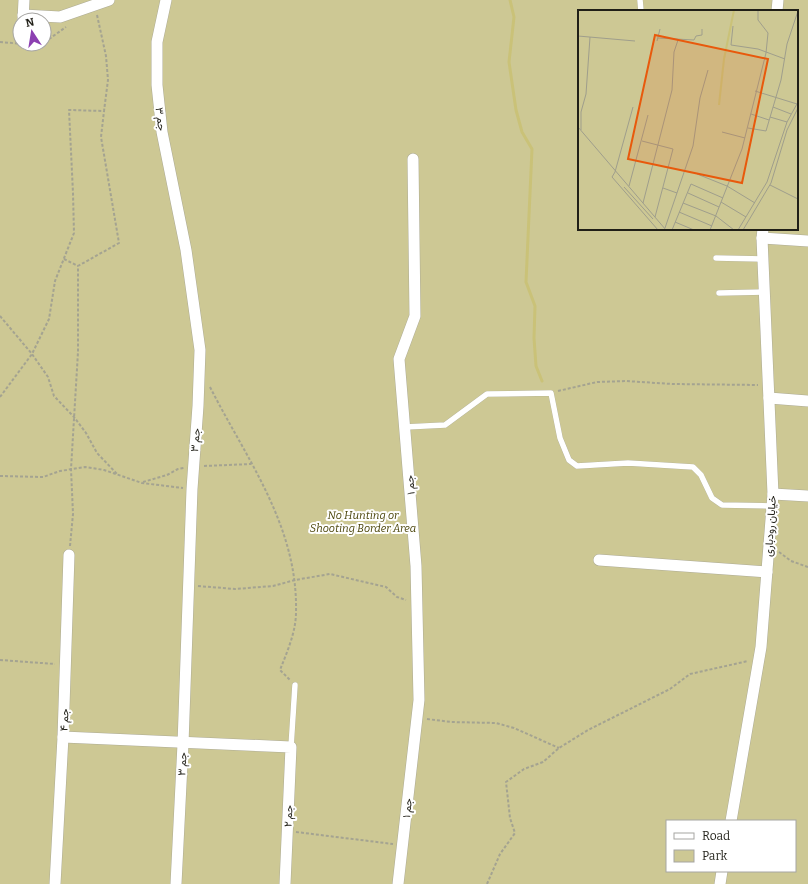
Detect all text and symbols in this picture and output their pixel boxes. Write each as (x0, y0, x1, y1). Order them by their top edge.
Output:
inset map (578, 10, 798, 230)
north arrow (12, 12, 52, 52)
text: N (25, 15, 36, 30)
street label: جم ۳ (152, 106, 168, 132)
street label: جم ۳ (188, 428, 204, 453)
street label: جم ۱ (403, 475, 419, 495)
street label: خیابان رودباری (762, 495, 779, 557)
park label: No Hunting or Shooting Border Area (310, 509, 416, 535)
street label: جم ۴ (58, 708, 72, 732)
street label: جم ۳ (175, 752, 191, 776)
street label: جم ۱ (400, 798, 416, 819)
street label: جم ۲ (281, 805, 297, 828)
legend (666, 820, 796, 872)
text: Road (702, 829, 730, 843)
text: Park (702, 849, 728, 863)

